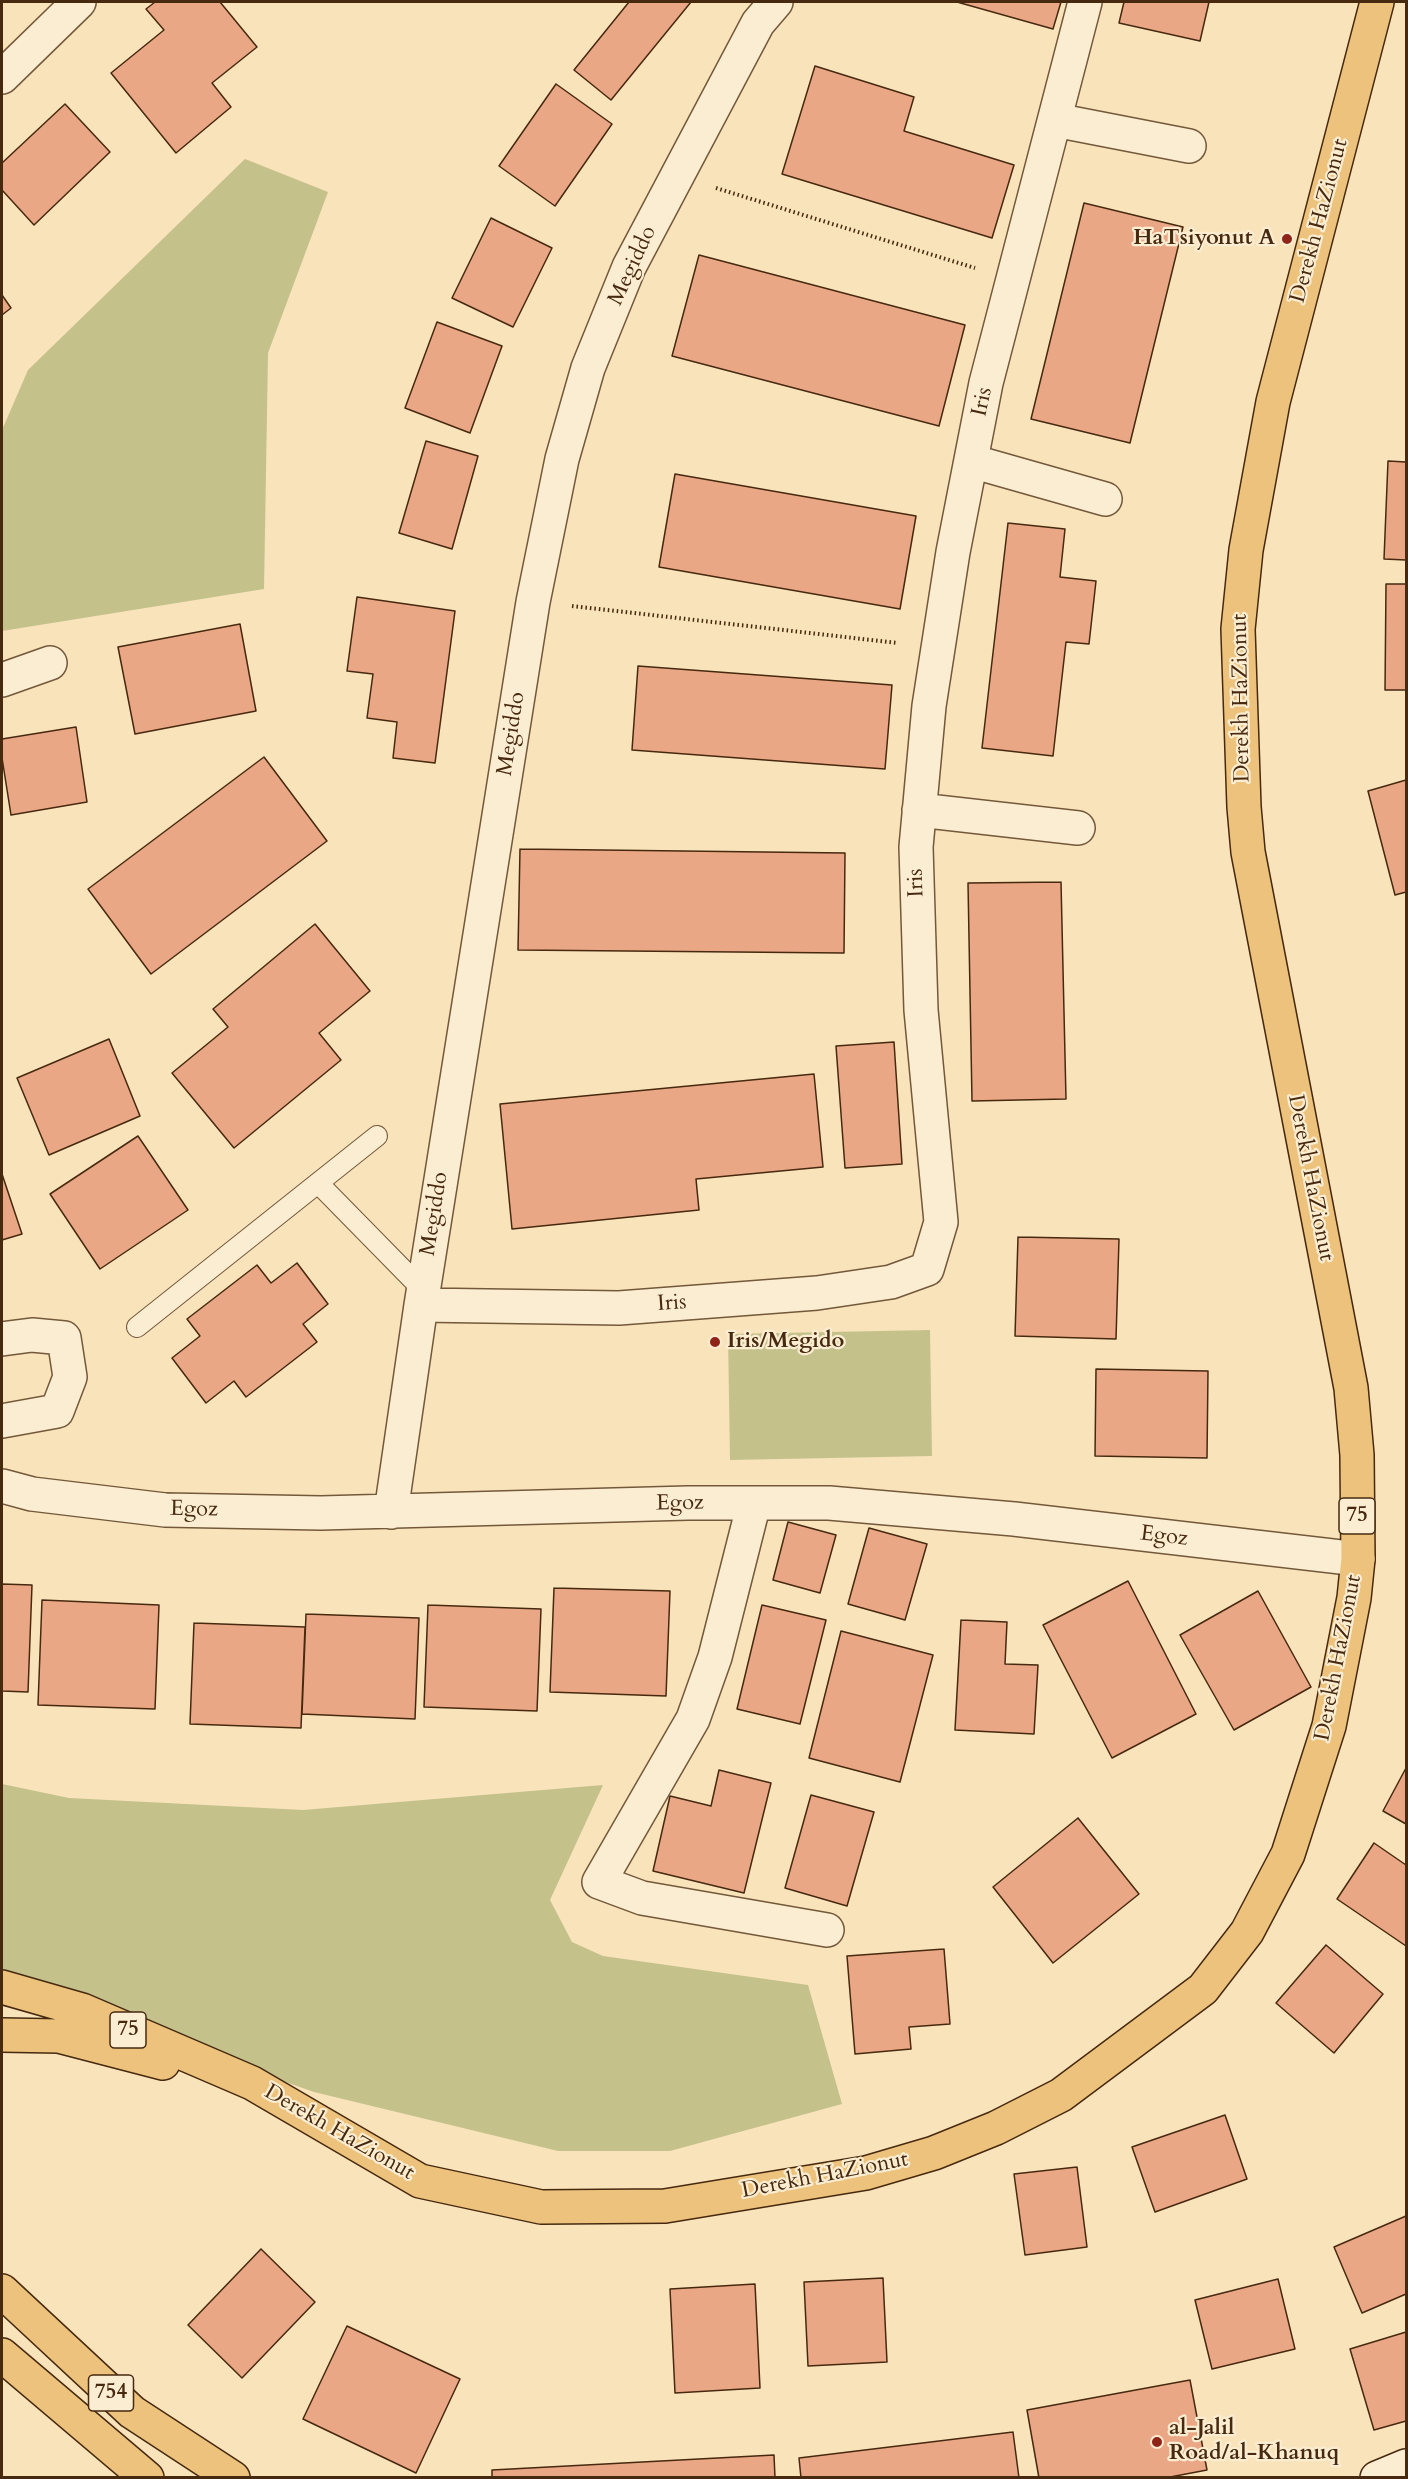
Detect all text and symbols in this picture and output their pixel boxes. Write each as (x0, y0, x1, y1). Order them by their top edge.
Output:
street label: Derekh HaZionut (1285, 136, 1355, 306)
street label: Megiddo (603, 222, 663, 310)
place label: HaTsiyonut A (1133, 226, 1275, 252)
marker: HaTsiyonut A (1280, 232, 1294, 246)
street label: Iris (967, 385, 999, 419)
street label: Derekh HaZionut (1227, 613, 1257, 783)
street label: Megiddo (492, 690, 532, 778)
street label: Iris (903, 868, 931, 898)
street label: Derekh HaZionut (1281, 1093, 1339, 1263)
street label: Megiddo (415, 1170, 455, 1258)
street label: Iris (657, 1290, 687, 1318)
place label: Iris/Megido (727, 1329, 844, 1355)
marker: Iris/Megido (708, 1335, 722, 1349)
street label: Egoz (656, 1490, 704, 1518)
street label: Egoz (170, 1496, 218, 1524)
road number: 75 (1339, 1498, 1375, 1534)
street label: Egoz (1139, 1521, 1189, 1553)
street label: Derekh HaZionut (1310, 1573, 1368, 1743)
road number: 75 (110, 2012, 146, 2048)
street label: Derekh HaZionut (259, 2079, 419, 2187)
street label: Derekh HaZionut (740, 2147, 910, 2205)
road number: 754 (88, 2375, 134, 2411)
place label: al-Jalil Road/al-Khanuq (1169, 2416, 1339, 2468)
marker: al-Jalil Road/al-Khanuq (1150, 2435, 1164, 2449)

